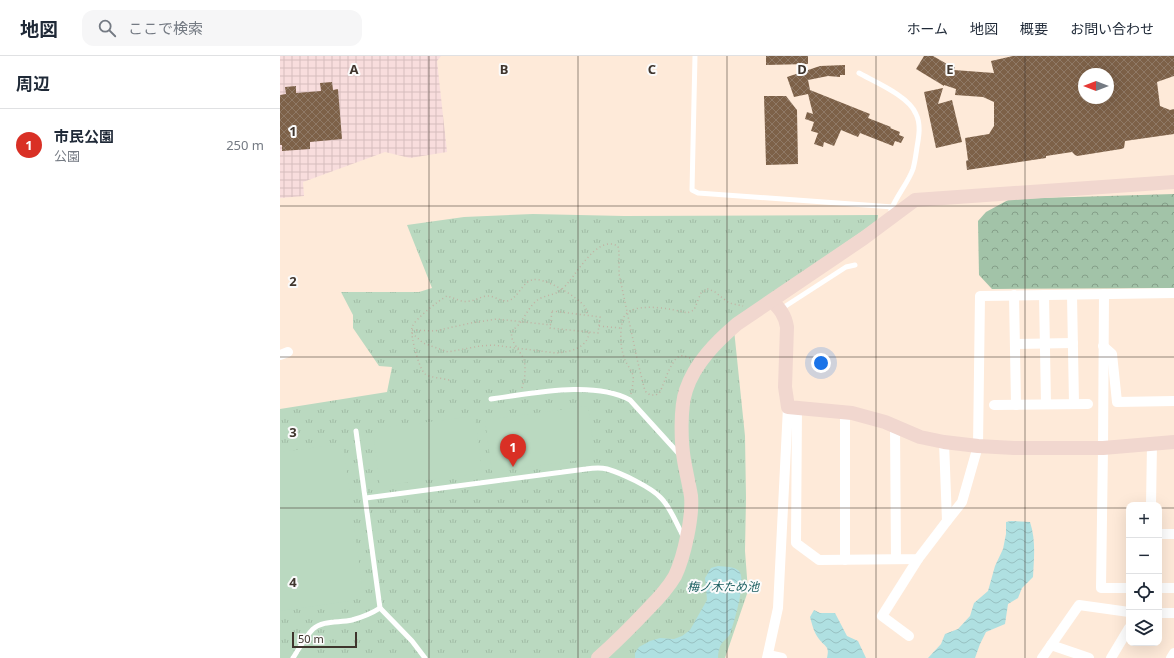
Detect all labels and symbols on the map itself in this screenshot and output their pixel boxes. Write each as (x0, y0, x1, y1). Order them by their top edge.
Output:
text: A (350, 60, 359, 78)
text: B (500, 60, 508, 78)
text: C (648, 60, 656, 78)
text: D (797, 60, 807, 78)
text: E (946, 60, 954, 78)
north arrow (1078, 68, 1114, 104)
text: 1 (289, 122, 297, 140)
text: 2 (289, 272, 297, 290)
your location (811, 353, 831, 373)
text: 3 (289, 423, 297, 441)
pin: 1 (500, 434, 526, 467)
text: 4 (289, 573, 297, 591)
water label: 梅ノ木ため池 (687, 578, 760, 595)
scale bar (292, 630, 357, 649)

